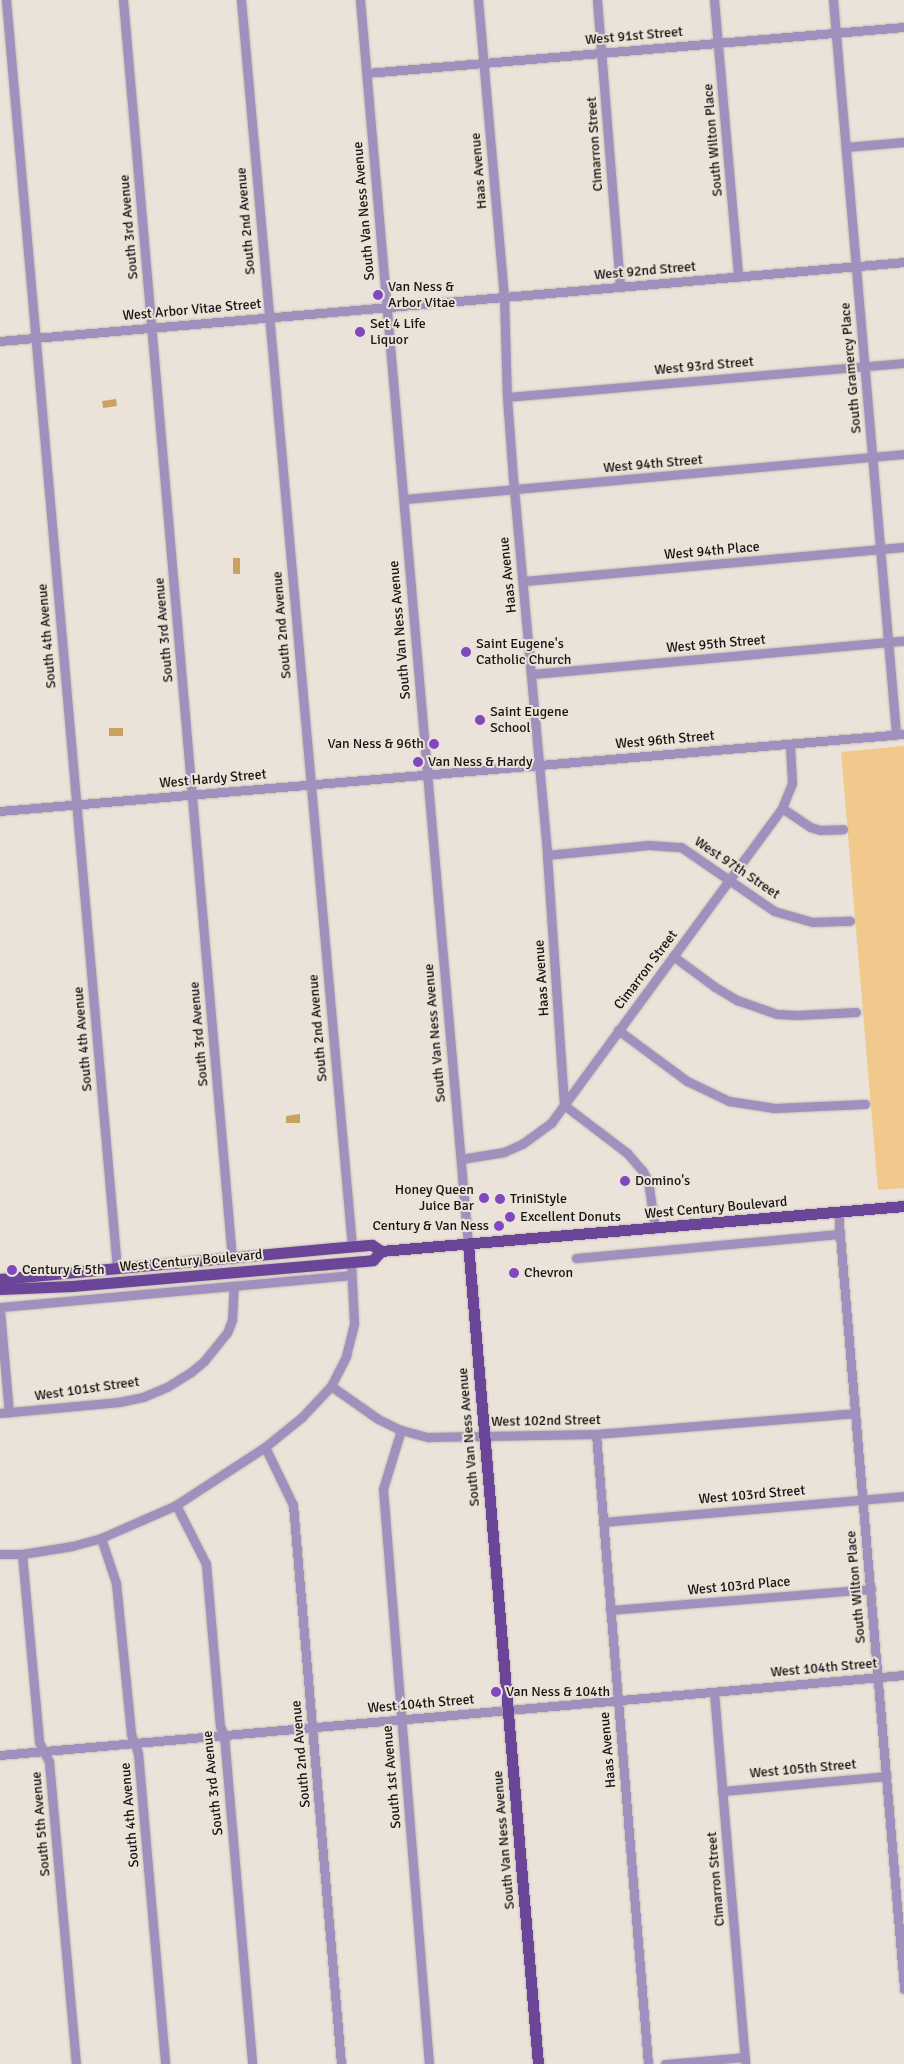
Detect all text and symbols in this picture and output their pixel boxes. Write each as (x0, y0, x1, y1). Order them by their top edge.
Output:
street label: West 91st Street (584, 23, 684, 49)
street label: South Wilton Place (700, 83, 726, 197)
street label: Cimarron Street (583, 96, 607, 192)
street label: Haas Avenue (467, 132, 491, 210)
street label: South Van Ness Avenue (350, 141, 378, 281)
street label: South 2nd Avenue (233, 167, 259, 275)
street label: South 3rd Avenue (116, 174, 142, 280)
street label: West 92nd Street (593, 258, 697, 284)
place label: Van Ness & Arbor Vitae (388, 279, 455, 312)
marker: Van Ness & Arbor Vitae (372, 289, 384, 301)
street label: West Arbor Vitae Street (122, 296, 262, 324)
street label: South Gramercy Place (837, 302, 865, 434)
place label: Set 4 Life Liquor (370, 316, 426, 348)
marker: Set 4 Life Liquor (354, 326, 366, 338)
street label: West 93rd Street (654, 353, 754, 379)
street label: West 94th Street (603, 451, 703, 477)
street label: Haas Avenue (496, 536, 520, 614)
street label: West 94th Place (664, 538, 760, 564)
street label: South Van Ness Avenue (386, 560, 414, 700)
street label: South 2nd Avenue (269, 571, 295, 679)
street label: South 3rd Avenue (151, 577, 177, 683)
street label: South 4th Avenue (34, 583, 60, 689)
street label: West 95th Street (666, 631, 766, 657)
place label: Saint Eugene's Catholic Church (476, 636, 571, 669)
marker: Saint Eugene's Catholic Church (460, 646, 472, 658)
place label: Saint Eugene School (490, 704, 569, 736)
marker: Saint Eugene School (474, 714, 486, 726)
street label: West 96th Street (615, 727, 715, 753)
place label: Van Ness & 96th (327, 736, 424, 752)
marker: Van Ness & 96th (428, 738, 440, 750)
place label: Van Ness & Hardy (428, 754, 532, 770)
marker: Van Ness & Hardy (412, 756, 424, 768)
street label: West Hardy Street (159, 766, 267, 792)
street label: West 97th Street (691, 833, 783, 903)
street label: Cimarron Street (611, 927, 681, 1013)
street label: Haas Avenue (531, 939, 553, 1017)
street label: South Van Ness Avenue (421, 963, 449, 1103)
street label: South 2nd Avenue (305, 974, 331, 1082)
street label: South 3rd Avenue (186, 981, 212, 1087)
street label: South 4th Avenue (70, 986, 96, 1092)
place label: Domino's (635, 1173, 690, 1189)
marker: Domino's (619, 1175, 631, 1187)
place label: Honey Queen Juice Bar (395, 1182, 474, 1214)
place label: TriniStyle (510, 1191, 567, 1207)
marker: Honey Queen Juice Bar (478, 1192, 490, 1204)
marker: TriniStyle (494, 1193, 506, 1205)
street label: West Century Boulevard (644, 1193, 788, 1223)
place label: Excellent Donuts (520, 1209, 621, 1225)
marker: Excellent Donuts (504, 1211, 516, 1223)
place label: Century & Van Ness (372, 1218, 489, 1234)
marker: Century & Van Ness (493, 1220, 505, 1232)
street label: West Century Boulevard (119, 1246, 263, 1276)
place label: Century & 5th (22, 1262, 105, 1278)
marker: Century & 5th (6, 1264, 18, 1276)
place label: Chevron (524, 1265, 573, 1281)
marker: Chevron (508, 1267, 520, 1279)
street label: South Van Ness Avenue (455, 1367, 483, 1507)
street label: West 101st Street (33, 1373, 141, 1405)
street label: West 102nd Street (491, 1412, 601, 1430)
street label: West 103rd Street (698, 1482, 806, 1508)
street label: South Wilton Place (843, 1530, 869, 1644)
street label: West 103rd Place (687, 1573, 791, 1599)
street label: West 104th Street (770, 1655, 878, 1681)
place label: Van Ness & 104th (506, 1684, 610, 1700)
marker: Van Ness & 104th (490, 1686, 502, 1698)
street label: West 104th Street (367, 1691, 475, 1717)
street label: South 2nd Avenue (288, 1700, 314, 1808)
street label: Haas Avenue (596, 1711, 620, 1789)
street label: South 1st Avenue (379, 1725, 405, 1829)
street label: South 3rd Avenue (199, 1730, 227, 1836)
street label: West 105th Street (749, 1756, 857, 1782)
street label: South 4th Avenue (117, 1762, 143, 1868)
street label: South Van Ness Avenue (490, 1770, 518, 1910)
street label: South 5th Avenue (28, 1771, 54, 1877)
street label: Cimarron Street (703, 1831, 729, 1927)

